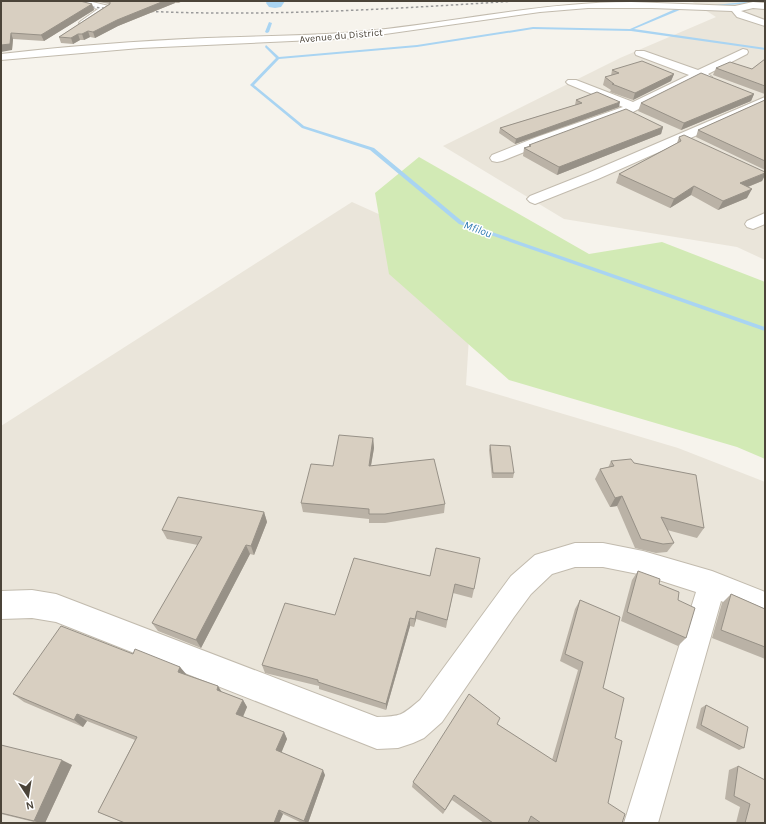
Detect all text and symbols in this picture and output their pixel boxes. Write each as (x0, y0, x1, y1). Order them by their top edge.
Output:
street label: Avenue du District (299, 26, 384, 46)
water label: Mfilou (462, 218, 494, 241)
north arrow (8, 776, 48, 816)
text: N (25, 798, 35, 812)

